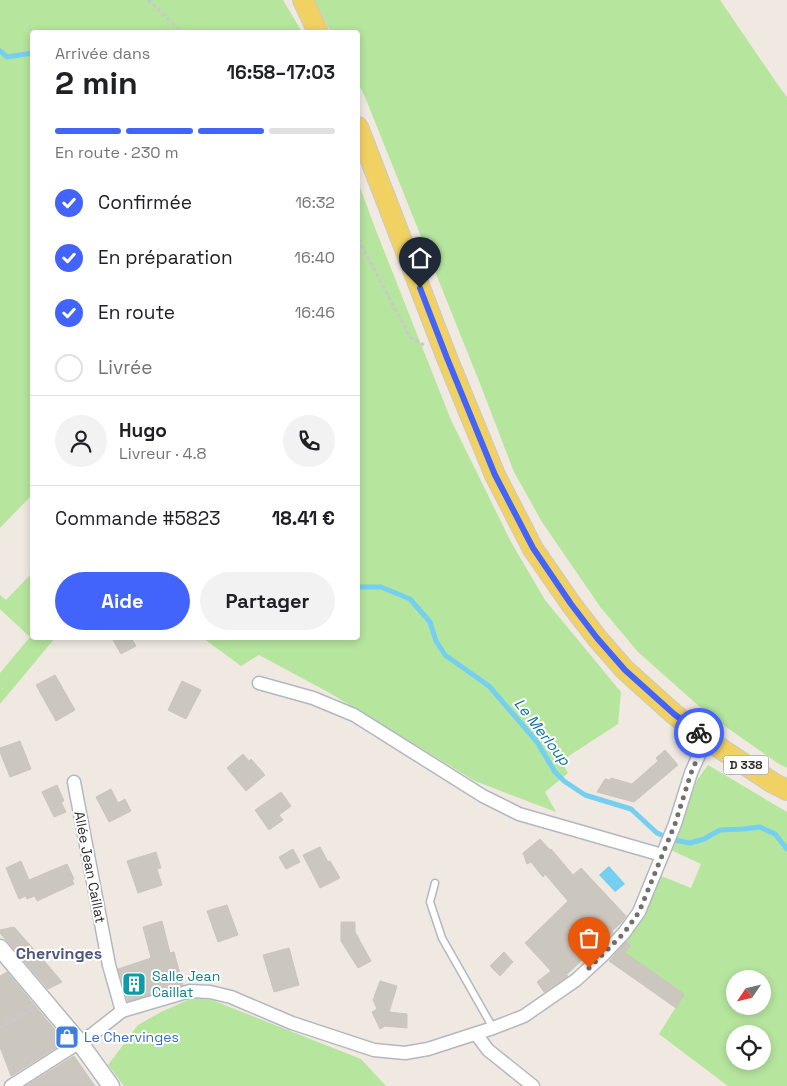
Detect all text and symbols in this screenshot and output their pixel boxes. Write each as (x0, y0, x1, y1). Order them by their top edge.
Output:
text: Arrivée dans (55, 43, 150, 64)
text: 16:58–17:03 (226, 60, 335, 85)
text: 2 min (55, 63, 138, 103)
text: En route · 230 m (55, 142, 179, 163)
icon: check (55, 189, 83, 217)
text: Confirmée (98, 190, 192, 215)
text: 16:32 (295, 192, 335, 213)
pin (399, 237, 441, 288)
icon: check (55, 244, 83, 272)
icon: home (406, 244, 434, 272)
text: En préparation (98, 245, 233, 270)
text: 16:40 (294, 247, 335, 268)
icon: check (55, 299, 83, 327)
text: En route (98, 300, 175, 325)
text: 16:46 (295, 302, 335, 323)
text: Livrée (98, 355, 153, 380)
button: person (55, 415, 107, 467)
button: phone (283, 415, 335, 467)
text: Hugo (119, 418, 167, 443)
text: Livreur · 4.8 (119, 443, 207, 464)
text: Commande #5823 (55, 506, 221, 531)
text: 18.41 € (272, 506, 335, 531)
button: Aide (55, 572, 190, 630)
button: Partager (200, 572, 335, 630)
water label: Le Merloup (510, 694, 575, 770)
courier (674, 708, 724, 758)
icon: bike (685, 719, 713, 747)
road number: D 338 (724, 756, 768, 774)
street label: Allée Jean Caillat (70, 809, 110, 925)
pin (568, 917, 610, 968)
icon: bag (575, 924, 603, 952)
district label: Chervinges (16, 943, 102, 964)
place label: Salle Jean Caillat (152, 967, 220, 1001)
north arrow (726, 970, 771, 1015)
map controls (726, 970, 771, 1070)
building icon: Salle Jean Caillat (121, 971, 147, 997)
shop icon: Le Chervinges (54, 1024, 80, 1050)
button: locate (726, 1025, 771, 1070)
place label: Le Chervinges (84, 1028, 179, 1046)

